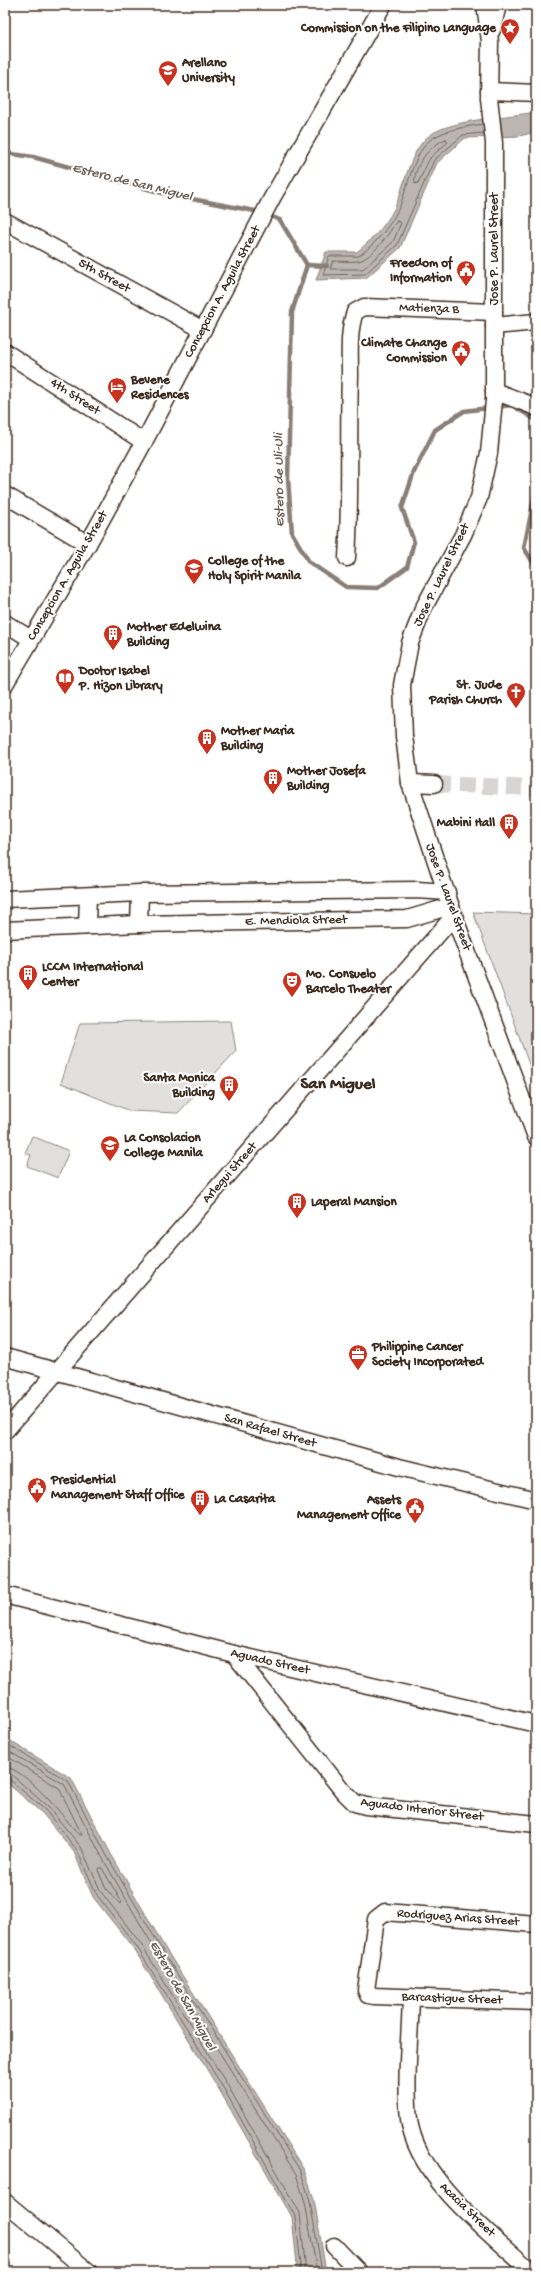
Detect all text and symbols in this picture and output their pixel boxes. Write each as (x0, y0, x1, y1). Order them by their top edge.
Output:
place icon: Commission on the Filipino Language (499, 17, 521, 45)
place label: Commission on the Filipino Language (300, 21, 497, 37)
place label: Arellano University (181, 56, 235, 86)
school or university icon: Arellano University (157, 59, 179, 87)
water label: Estero de San Miguel (70, 160, 195, 206)
street label: Jose P. Laurel Street (487, 191, 502, 305)
street label: Concepcion A. Aguila Street (182, 222, 265, 361)
place label: Freedom of Information (389, 255, 454, 286)
street label: 5th Street (75, 256, 134, 297)
public building icon: Freedom of Information (455, 259, 477, 287)
street label: Matienza B (399, 300, 460, 318)
place label: Climate Change Commission (360, 336, 448, 366)
public building icon: Climate Change Commission (450, 339, 472, 367)
place label: Bevene Residences (130, 373, 190, 403)
street label: 4th Street (47, 375, 104, 420)
hotel icon: Bevene Residences (106, 376, 128, 404)
water label: Estero de Uli-Uli (271, 431, 289, 527)
street label: Concepcion A. Aguila Street (25, 507, 112, 644)
street label: Jose P. Laurel Street (411, 520, 474, 629)
place label: College of the Holy Spirit Manila (207, 553, 302, 585)
school or university icon: College of the Holy Spirit Manila (183, 557, 205, 585)
place label: Mother Edelwina Building (126, 620, 222, 650)
building icon: Mother Edelwina Building (102, 623, 124, 651)
place label: Doctor Isabel P. Hizon Library (78, 664, 163, 694)
library icon: Doctor Isabel P. Hizon Library (54, 667, 76, 695)
place label: St. Jude Parish Church (428, 678, 503, 708)
church icon: St. Jude Parish Church (505, 681, 527, 709)
place label: Mother Maria Building (220, 724, 295, 754)
building icon: Mother Maria Building (196, 727, 218, 755)
place label: Mother Josefa Building (286, 763, 367, 794)
building icon: Mother Josefa Building (262, 767, 284, 795)
building icon: Mabini Hall (498, 812, 520, 840)
place label: Mabini Hall (437, 816, 495, 831)
street label: Jose P. Laurel Street (422, 842, 475, 954)
street label: E. Mendiola Street (245, 913, 349, 929)
place label: LCCM International Center (41, 960, 144, 990)
building icon: LCCM International Center (17, 963, 39, 991)
place label: Mo. Consuelo Barcelo Theater (305, 967, 392, 997)
theatre icon: Mo. Consuelo Barcelo Theater (281, 970, 303, 998)
place label: Santa Monica Building (144, 1071, 216, 1101)
building icon: Santa Monica Building (218, 1074, 240, 1102)
district label: San Miguel (300, 1075, 376, 1095)
place label: La Consolacion College Manila (123, 1131, 204, 1161)
school or university icon: La Consolacion College Manila (99, 1134, 121, 1162)
street label: Arlegui Street (199, 1138, 262, 1207)
building icon: Laperal Mansion (286, 1191, 308, 1219)
place label: Laperal Mansion (311, 1195, 398, 1211)
place label: Philippine Cancer Society Incorporated (371, 1340, 485, 1371)
office icon: Philippine Cancer Society Incorporated (347, 1343, 369, 1371)
street label: San Rafael Street (222, 1411, 319, 1452)
place label: Presidential Management Staff Office (50, 1473, 186, 1503)
public building icon: Presidential Management Staff Office (26, 1476, 48, 1504)
building icon: La Casarita (189, 1488, 211, 1516)
place label: La Casarita (214, 1492, 276, 1507)
place label: Assets Management Office (297, 1493, 402, 1523)
public building icon: Assets Management Office (404, 1496, 426, 1524)
street label: Aguado Street (229, 1646, 313, 1679)
street label: Aguado Interior Street (360, 1795, 486, 1825)
street label: Rodriguez Arias Street (396, 1906, 521, 1930)
water label: Estero de San Miguel (145, 1938, 220, 2055)
street label: Barcastigue Street (400, 1990, 504, 2008)
street label: Acacia Street (436, 2180, 499, 2241)

